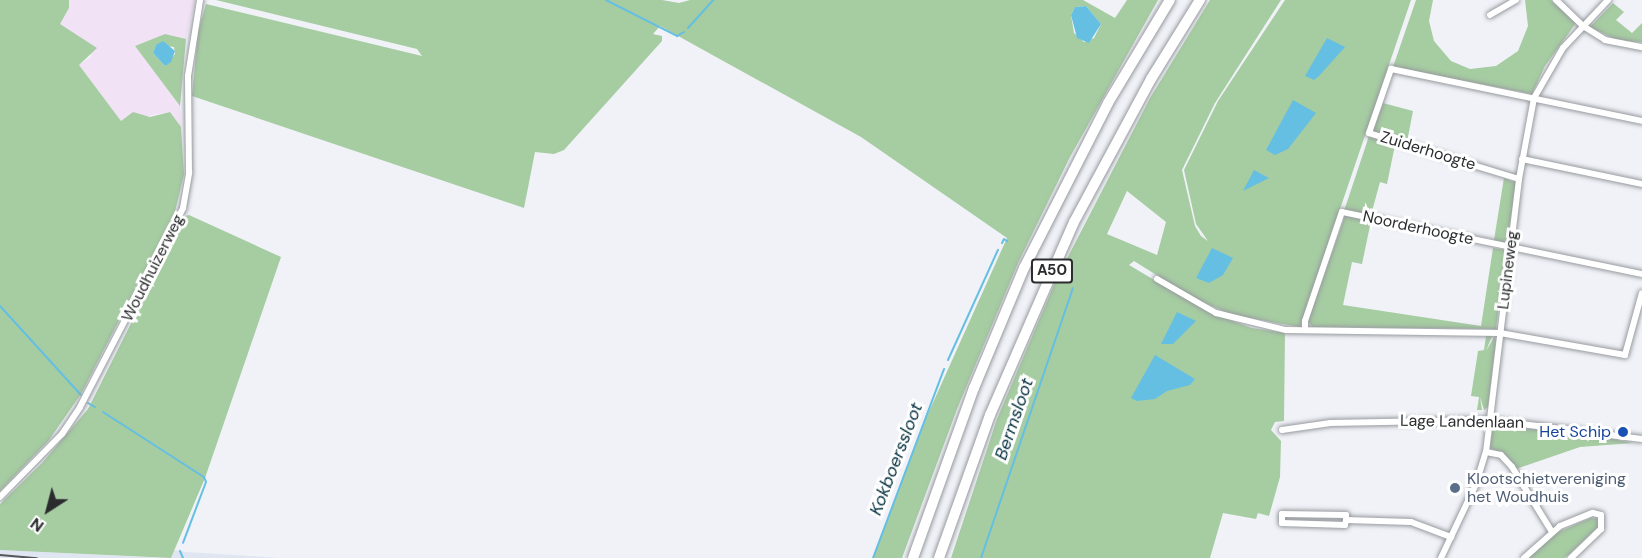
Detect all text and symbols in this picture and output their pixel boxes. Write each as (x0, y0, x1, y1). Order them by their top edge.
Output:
street label: Zuiderhoogte (1378, 127, 1478, 175)
street label: Noorderhoogte (1361, 207, 1475, 249)
street label: Woudhuizerweg (118, 211, 188, 325)
street label: Lupineweg (1494, 229, 1522, 311)
road number: A50 (1030, 259, 1074, 283)
water label: Bermsloot (990, 375, 1038, 463)
water label: Kokboerssloot (865, 400, 927, 518)
street label: Lage Landenlaan (1400, 411, 1524, 433)
place label: Het Schip (1539, 422, 1611, 442)
marker: Het Schip (1616, 425, 1630, 439)
place label: Klootschietvereniging het Woudhuis (1467, 469, 1626, 507)
north arrow (18, 480, 78, 540)
marker: Klootschietvereniging het Woudhuis (1448, 481, 1462, 495)
text: N (26, 513, 48, 537)

